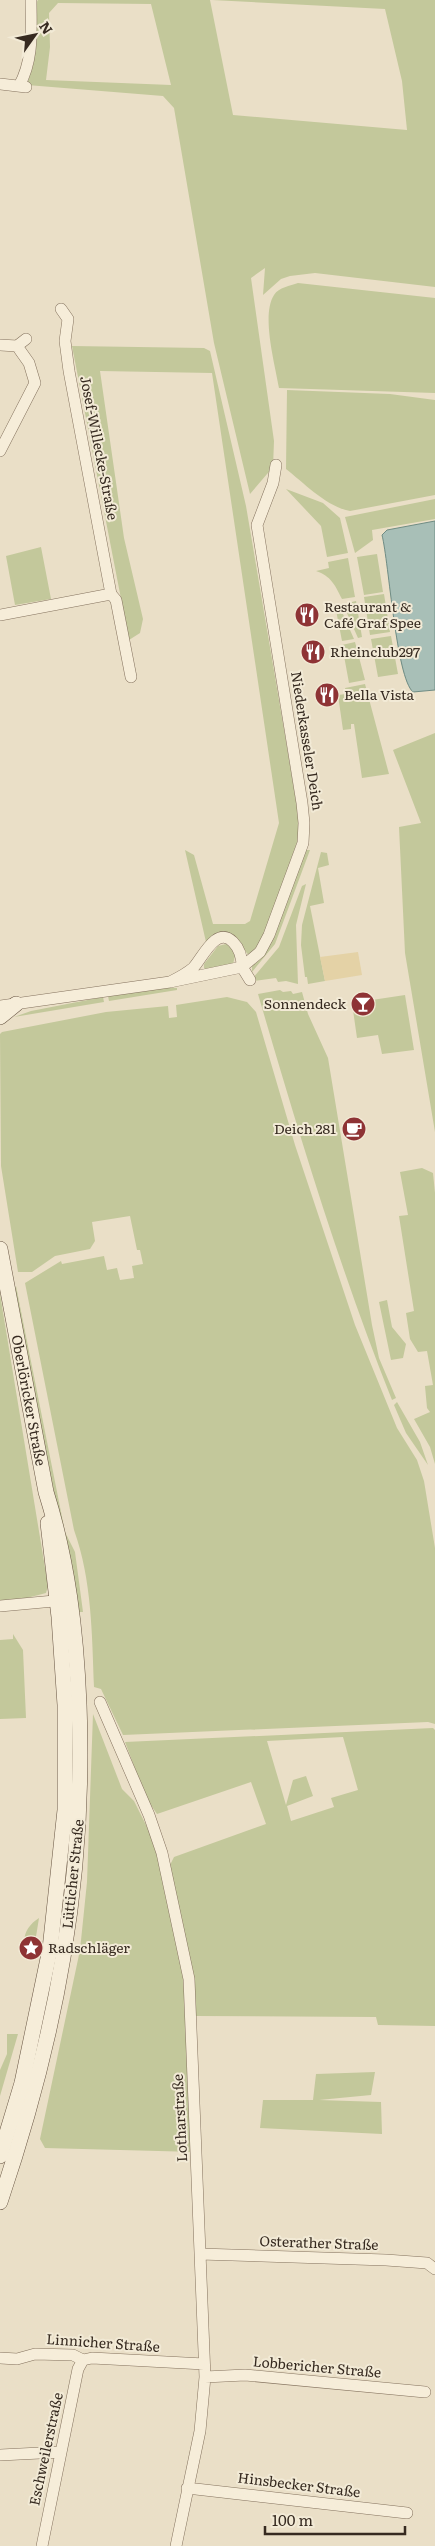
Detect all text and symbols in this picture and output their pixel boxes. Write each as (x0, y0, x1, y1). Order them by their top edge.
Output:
north arrow (10, 10, 60, 60)
text: N (35, 17, 58, 38)
street label: Josef-Willecke-Straße (76, 374, 124, 522)
place label: Restaurant & Café Graf Spee (324, 596, 421, 632)
restaurant icon: Restaurant & Café Graf Spee (294, 602, 320, 628)
restaurant icon: Rheinclub297 (300, 639, 326, 665)
place label: Rheinclub297 (330, 641, 420, 661)
street label: Niederkasseler Deich (287, 670, 329, 812)
restaurant icon: Bella Vista (314, 682, 340, 708)
place label: Bella Vista (344, 684, 415, 704)
bar icon: Sonnendeck (350, 991, 376, 1017)
place label: Sonnendeck (264, 993, 346, 1013)
cafe icon: Deich 281 (341, 1116, 367, 1142)
place label: Deich 281 (274, 1118, 336, 1138)
street label: Oberlöricker Straße (7, 1333, 52, 1467)
street label: Lütticher Straße (56, 1818, 88, 1930)
place icon: Radschläger (18, 1935, 44, 1961)
place label: Radschläger (48, 1937, 130, 1957)
street label: Lotharstraße (167, 2073, 191, 2163)
street label: Osterather Straße (259, 2230, 379, 2254)
street label: Linnicher Straße (46, 2328, 161, 2356)
street label: Lobbericher Straße (252, 2350, 382, 2382)
street label: Eschweilerstraße (23, 2390, 67, 2507)
street label: Hinsbecker Straße (237, 2467, 362, 2501)
scale bar (265, 2504, 405, 2536)
text: 100 m (272, 2508, 313, 2531)

